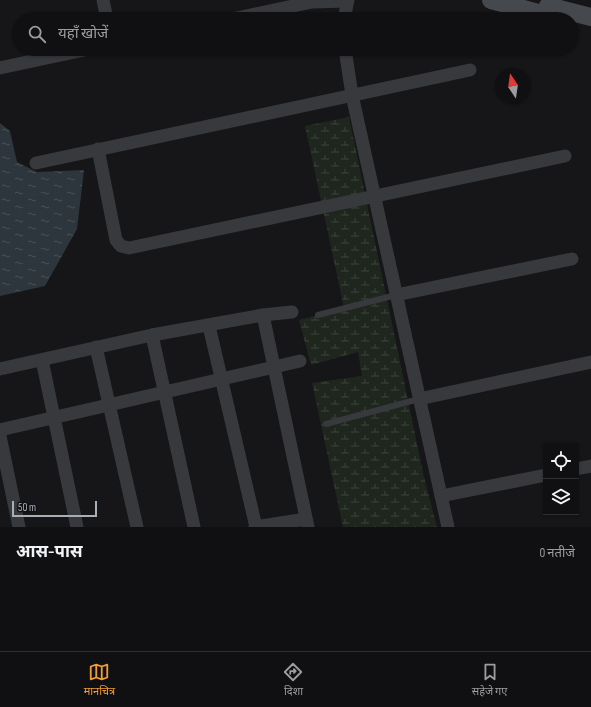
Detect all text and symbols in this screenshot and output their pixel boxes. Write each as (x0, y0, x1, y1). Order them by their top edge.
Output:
search box (12, 12, 579, 56)
icon: search (26, 23, 48, 45)
text: यहाँ खोजें (58, 24, 108, 43)
north arrow (495, 68, 531, 104)
map controls (543, 443, 579, 515)
button: locate (543, 443, 579, 479)
button: layers (543, 479, 579, 515)
scale bar (12, 499, 97, 518)
text: 50 m (18, 501, 36, 514)
text: आस-पास (16, 542, 83, 562)
text: 0 नतीजे (539, 545, 575, 561)
tab: मानचित्र (84, 661, 115, 699)
tab: दिशा (282, 661, 304, 699)
tab: सहेजे गए (472, 661, 507, 699)

